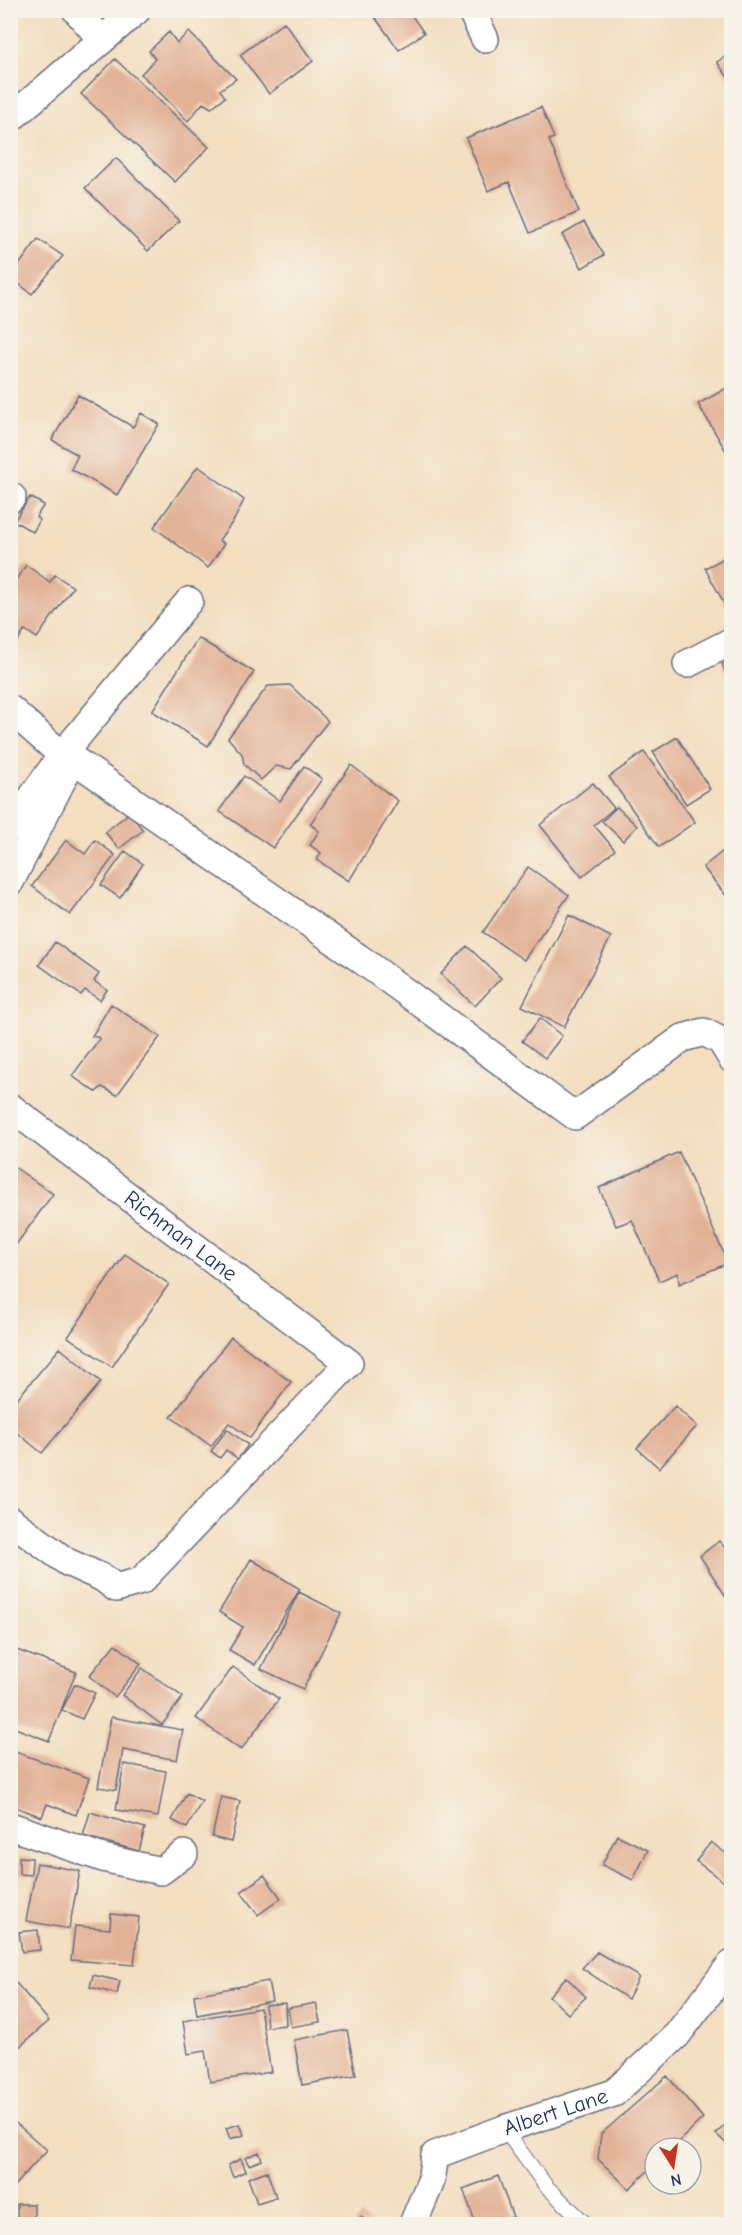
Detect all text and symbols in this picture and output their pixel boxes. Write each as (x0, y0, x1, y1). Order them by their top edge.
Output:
street label: Richman Lane (119, 1185, 242, 1287)
street label: Albert Lane (500, 2083, 611, 2141)
north arrow (643, 2136, 703, 2196)
text: N (669, 2170, 683, 2190)

